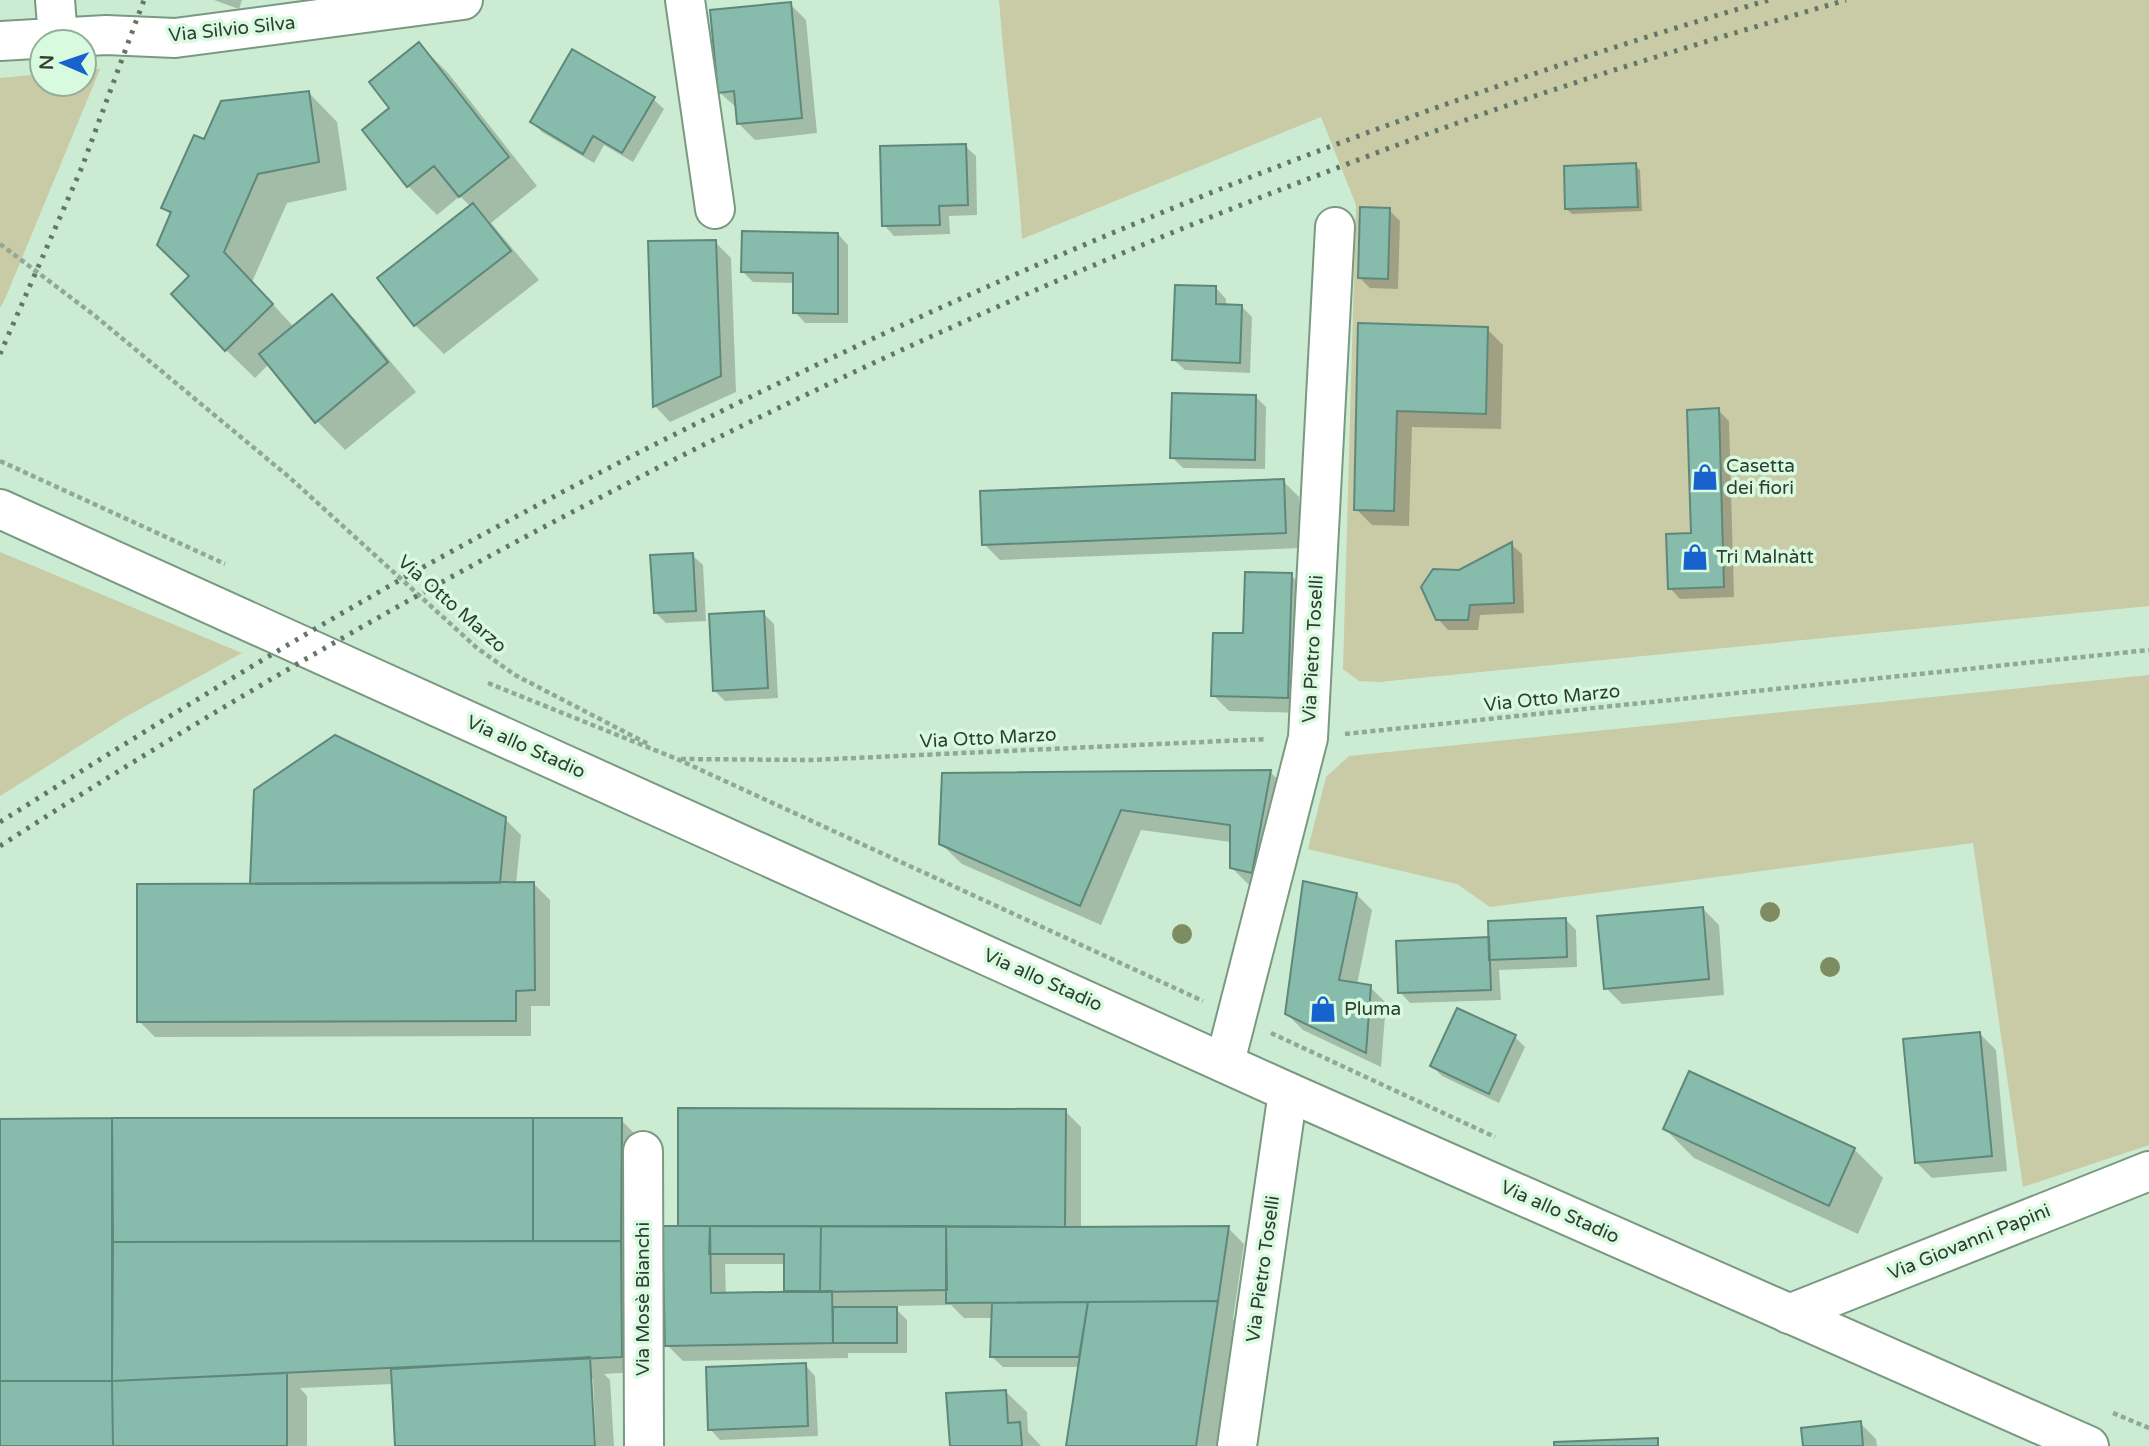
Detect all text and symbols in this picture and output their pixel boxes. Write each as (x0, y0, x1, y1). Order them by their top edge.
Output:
street label: Via Silvio Silva (168, 11, 296, 47)
north arrow (28, 28, 98, 98)
text: N (36, 54, 58, 70)
place label: Casetta dei fiori (1726, 455, 1795, 499)
shop icon: Casetta dei fiori (1690, 462, 1720, 492)
shop icon: Tri Malnàtt (1680, 542, 1710, 572)
place label: Tri Malnàtt (1716, 546, 1814, 568)
street label: Via Otto Marzo (393, 551, 511, 657)
street label: Via Pietro Toselli (1298, 574, 1328, 724)
street label: Via Otto Marzo (1483, 680, 1621, 716)
street label: Via allo Stadio (463, 711, 589, 783)
street label: Via Otto Marzo (919, 723, 1057, 753)
street label: Via allo Stadio (980, 944, 1106, 1016)
shop icon: Pluma (1308, 994, 1338, 1024)
place label: Pluma (1344, 998, 1401, 1020)
street label: Via allo Stadio (1497, 1176, 1623, 1248)
street label: Via Pietro Toselli (1242, 1194, 1284, 1344)
street label: Via Giovanni Papini (1885, 1199, 2053, 1285)
street label: Via Mosè Bianchi (632, 1222, 654, 1376)

